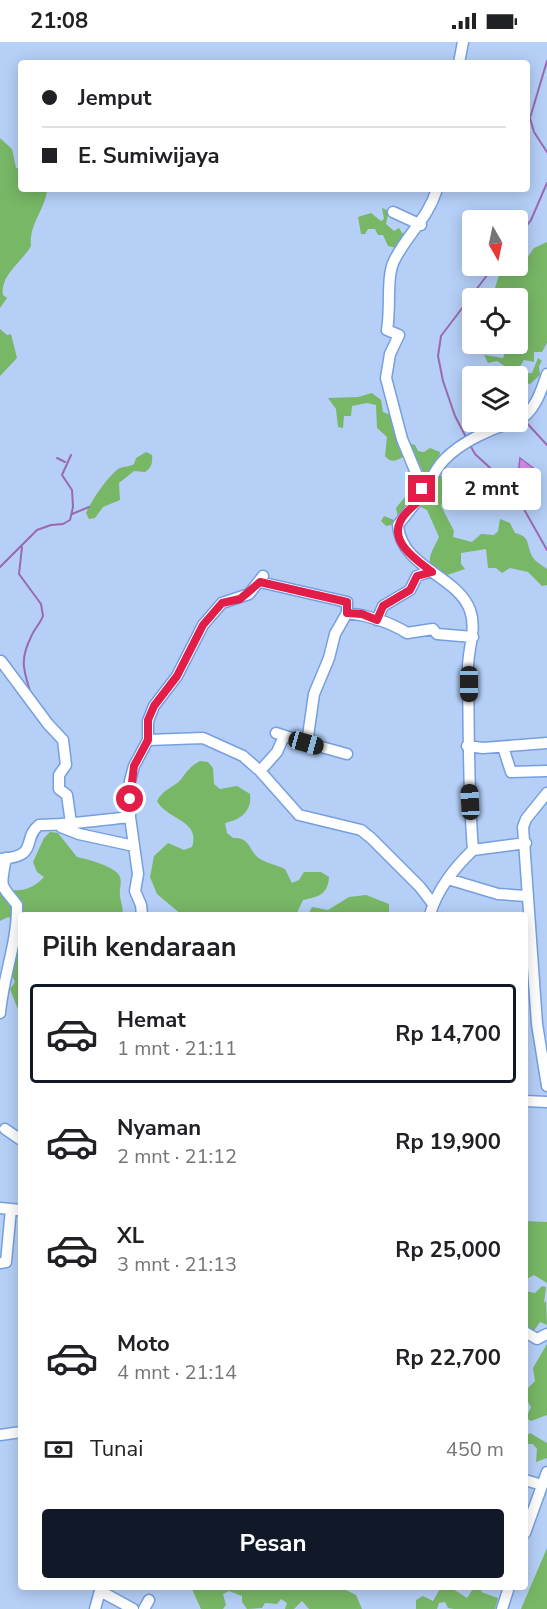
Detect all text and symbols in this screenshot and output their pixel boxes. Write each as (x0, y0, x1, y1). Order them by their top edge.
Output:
text: 21:08 (30, 6, 88, 36)
text: Jemput (78, 83, 151, 113)
text: E. Sumiwijaya (78, 141, 220, 171)
north arrow (462, 210, 528, 276)
map controls (462, 210, 528, 432)
button: locate (462, 288, 528, 354)
button: layers (462, 366, 528, 432)
callout: 2 mnt (443, 468, 542, 510)
route end (408, 475, 435, 502)
text: 2 mnt (464, 475, 519, 502)
car (460, 666, 478, 702)
car (286, 729, 326, 757)
car (460, 784, 480, 820)
route start (116, 785, 143, 812)
text: Pilih kendaraan (42, 929, 236, 966)
text: Hemat (117, 1005, 186, 1035)
icon: car (45, 1007, 99, 1061)
text: Rp 14,700 (395, 1019, 501, 1049)
text: 1 mnt · 21:11 (117, 1035, 237, 1062)
text: Nyaman (117, 1113, 201, 1143)
icon: car (45, 1115, 99, 1169)
text: Rp 19,900 (395, 1127, 501, 1157)
text: 2 mnt · 21:12 (117, 1143, 237, 1170)
text: XL (117, 1221, 144, 1251)
icon: car (45, 1223, 99, 1277)
text: Rp 25,000 (395, 1235, 501, 1265)
text: 3 mnt · 21:13 (117, 1251, 237, 1278)
text: Moto (117, 1329, 170, 1359)
icon: car (45, 1331, 99, 1385)
text: Rp 22,700 (395, 1343, 501, 1373)
text: 4 mnt · 21:14 (117, 1359, 237, 1386)
icon: cash (42, 1433, 75, 1466)
text: Tunai (90, 1434, 143, 1464)
text: 450 m (446, 1436, 504, 1463)
button: Pesan (42, 1509, 504, 1578)

